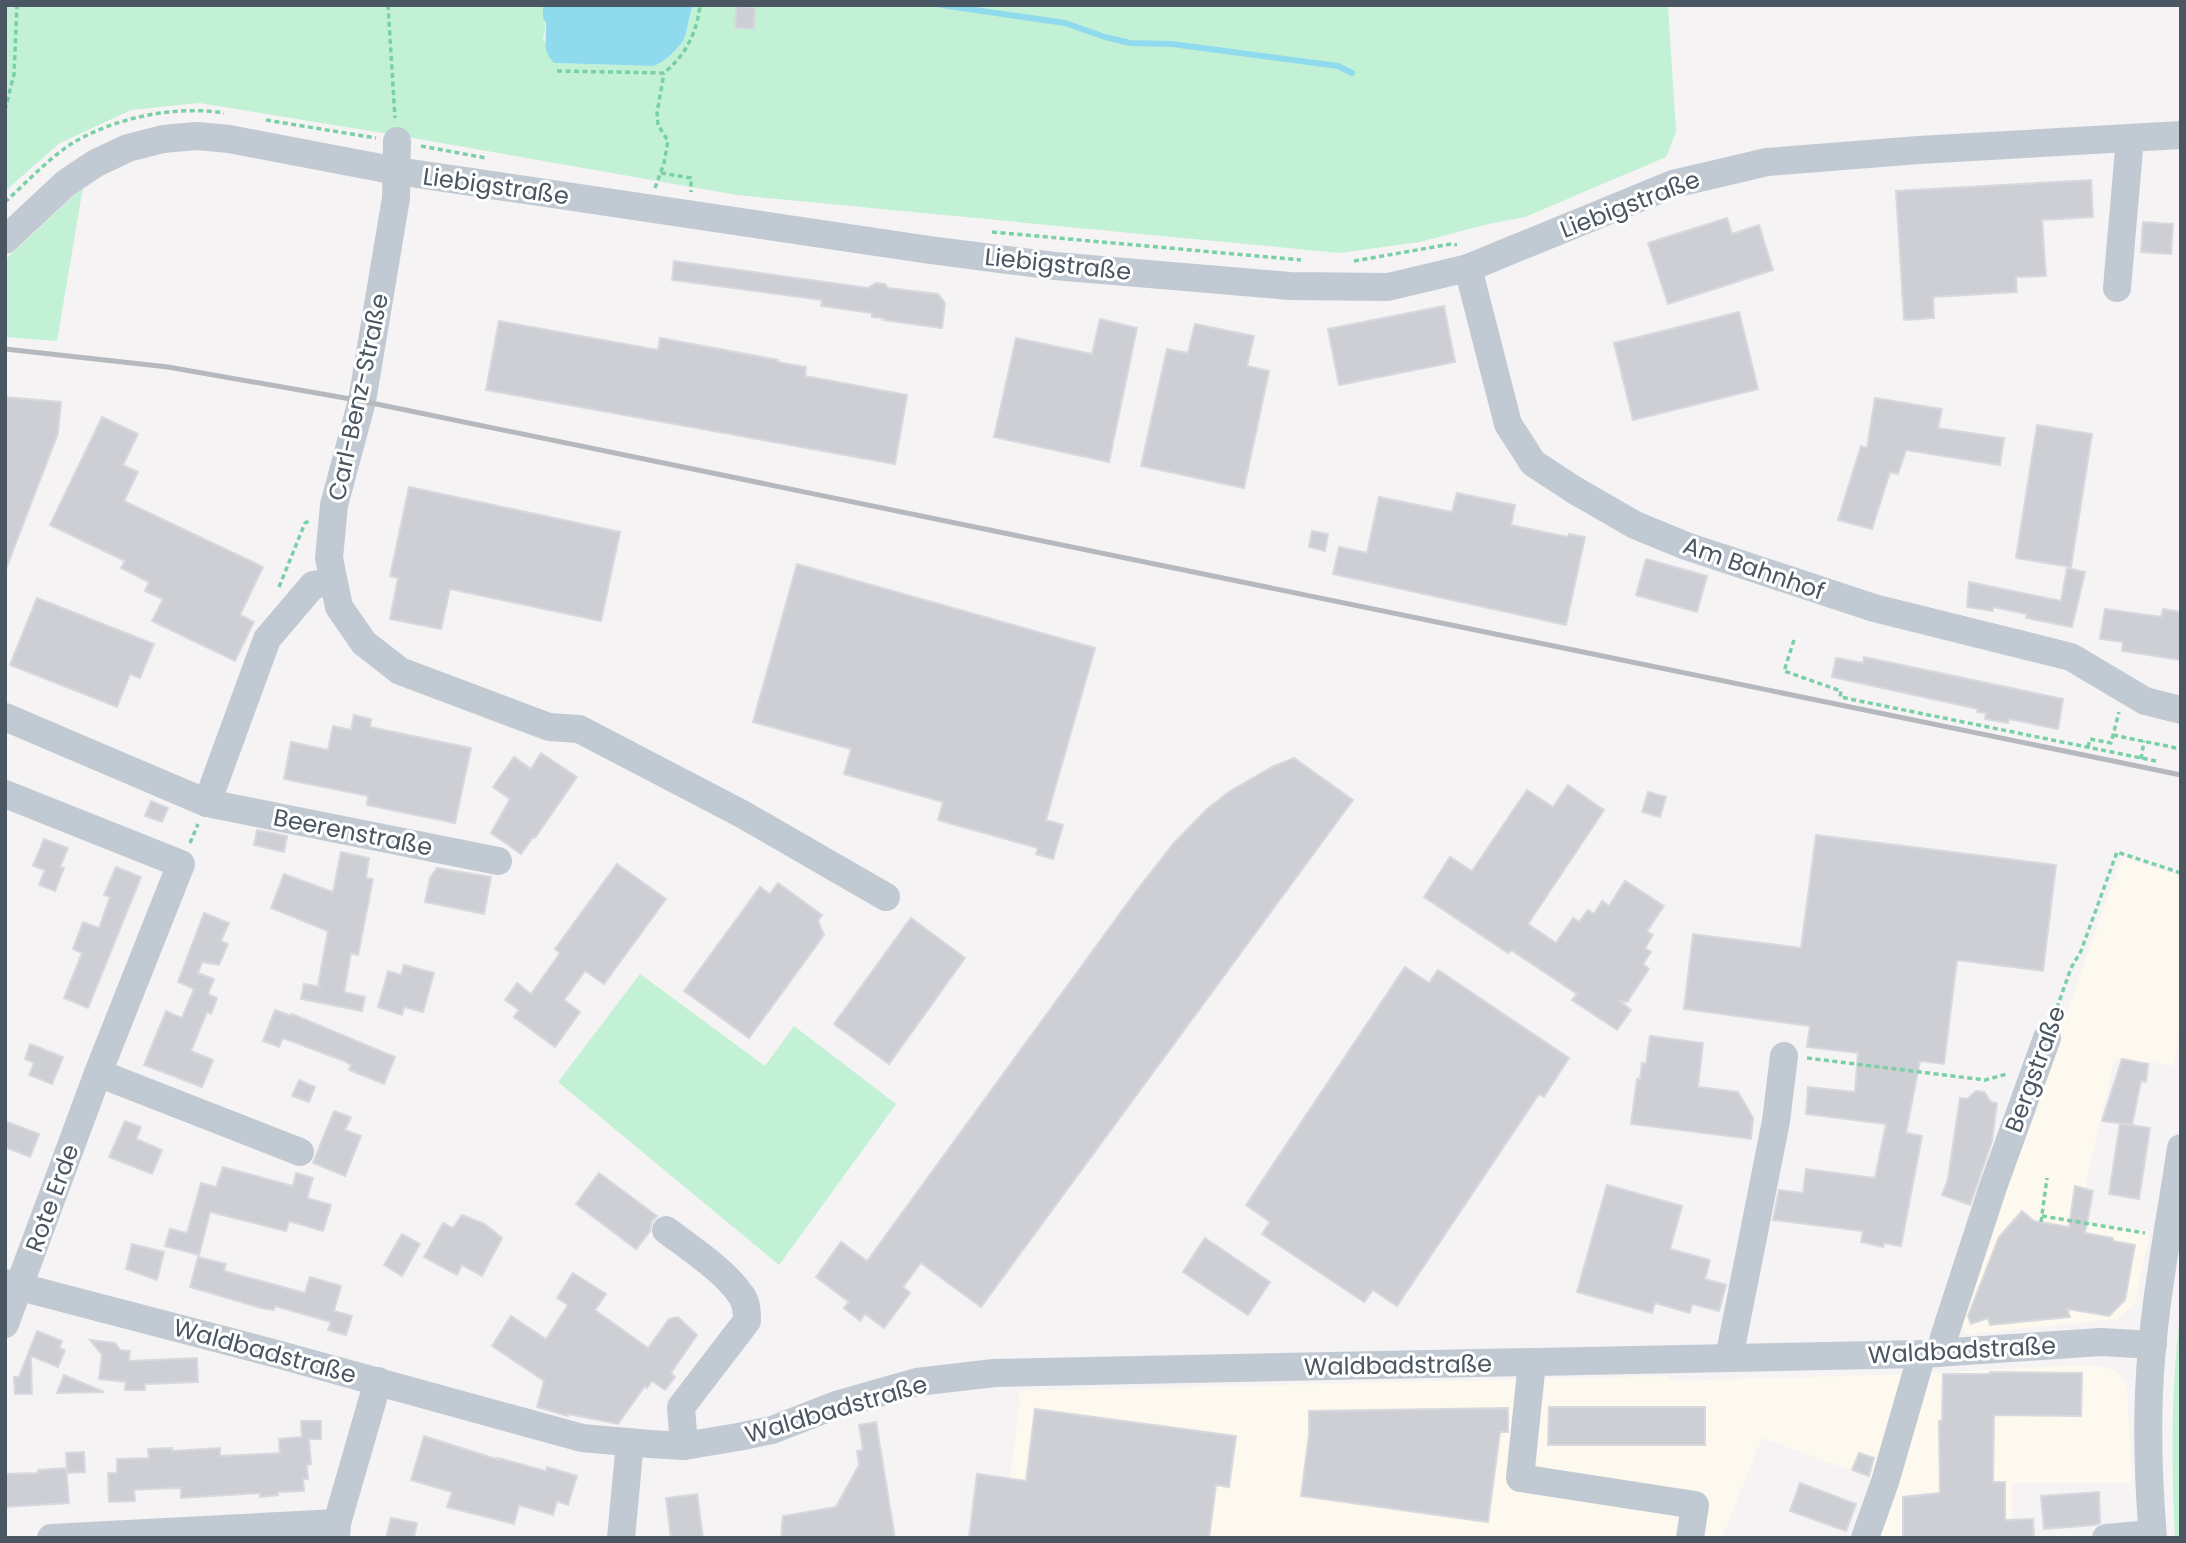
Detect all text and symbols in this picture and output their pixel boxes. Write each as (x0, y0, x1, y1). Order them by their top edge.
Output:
street label: Liebigstraße (421, 159, 571, 213)
street label: Liebigstraße (1555, 162, 1705, 246)
street label: Liebigstraße (983, 240, 1133, 288)
street label: Carl-Benz-Straße (320, 290, 396, 504)
street label: Am Bahnhof (1679, 528, 1829, 608)
street label: Beerenstraße (271, 800, 435, 864)
street label: Bergstraße (1997, 1001, 2073, 1137)
street label: Rote Erde (17, 1140, 87, 1256)
street label: Waldbadstraße (170, 1311, 360, 1391)
street label: Waldbadstraße (1867, 1329, 2057, 1371)
street label: Waldbadstraße (1304, 1347, 1492, 1383)
street label: Waldbadstraße (741, 1367, 931, 1451)

